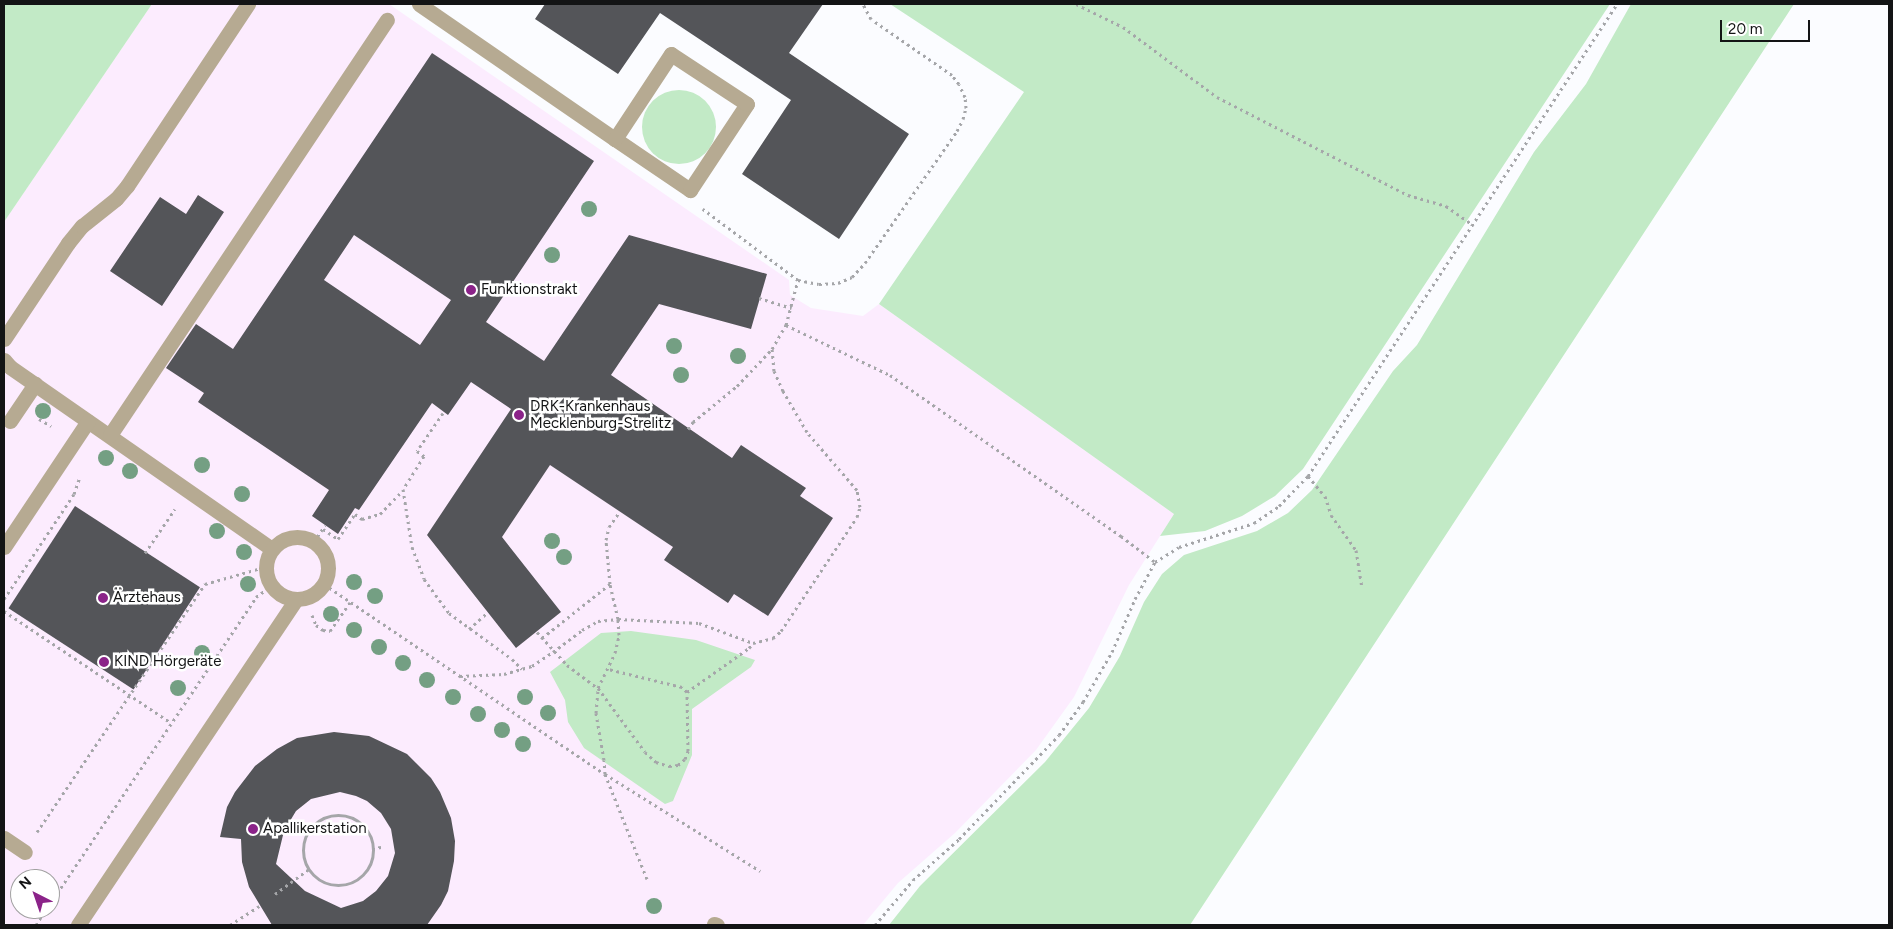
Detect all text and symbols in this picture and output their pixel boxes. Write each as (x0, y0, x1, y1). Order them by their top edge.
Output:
scale bar (1723, 10, 1813, 42)
text: 20 m (1728, 20, 1762, 38)
place label: Funktionstrakt (481, 281, 578, 299)
marker: Funktionstrakt (465, 284, 477, 296)
place label: DRK-Krankenhaus Mecklenburg-Strelitz (530, 397, 671, 432)
marker: DRK-Krankenhaus Mecklenburg-Strelitz (512, 408, 526, 422)
place label: Ärztehaus (113, 589, 181, 607)
marker: Ärztehaus (97, 592, 109, 604)
place label: KIND Hörgeräte (114, 653, 221, 671)
marker: KIND Hörgeräte (98, 656, 110, 668)
place label: Apallikerstation (263, 820, 367, 838)
marker: Apallikerstation (247, 823, 259, 835)
north arrow (10, 869, 60, 919)
text: N (16, 873, 35, 893)

